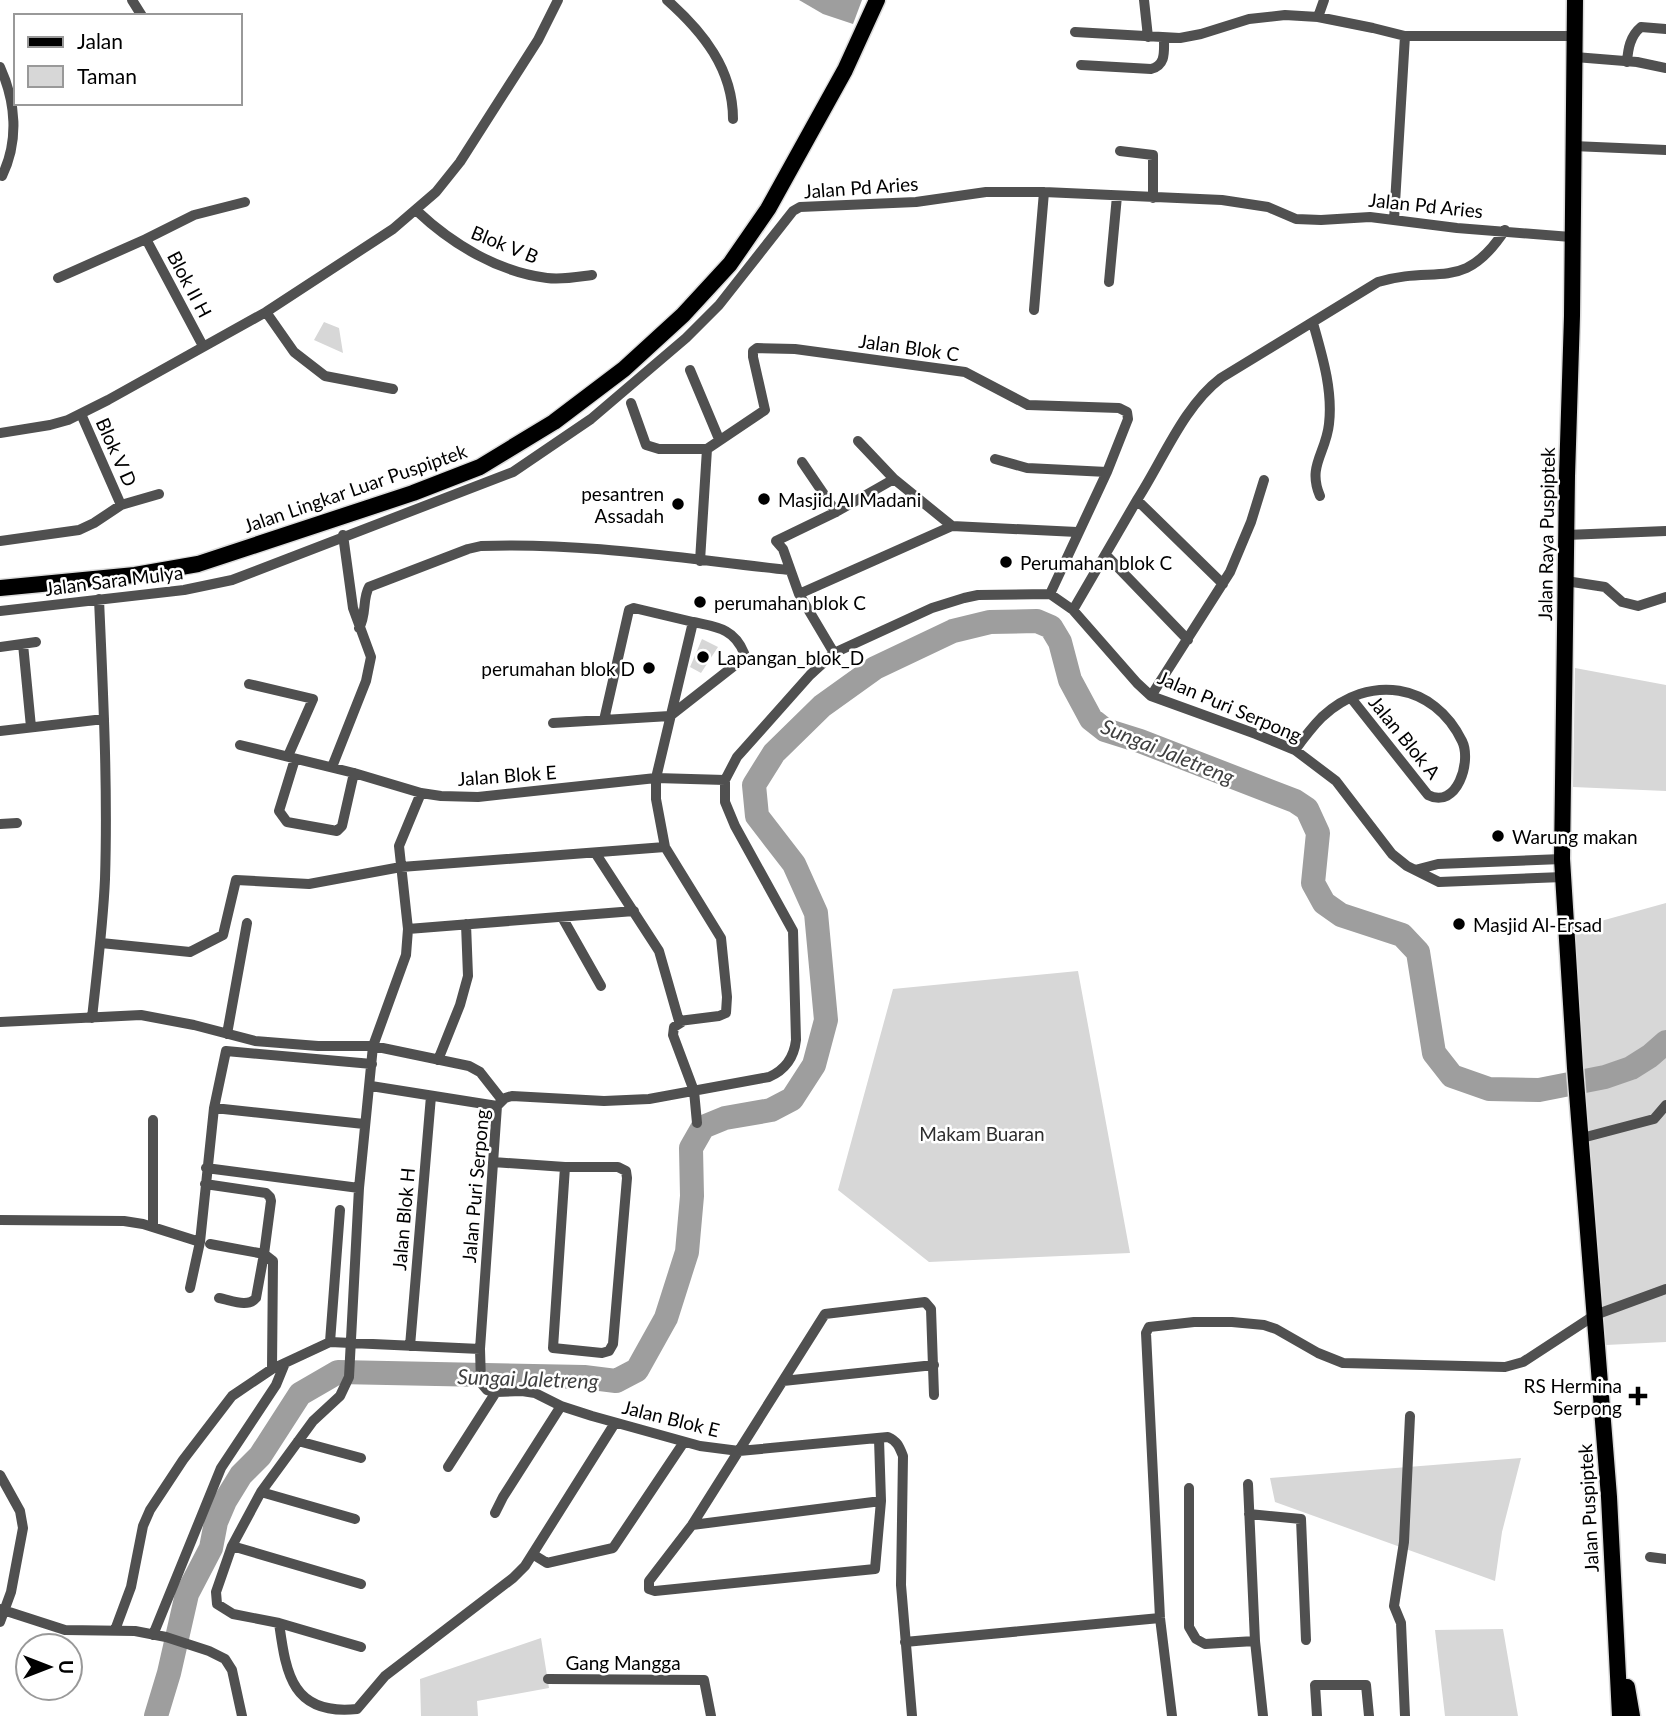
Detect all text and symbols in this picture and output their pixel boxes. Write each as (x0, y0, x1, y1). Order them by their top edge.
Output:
legend (14, 14, 242, 105)
text: Jalan (77, 28, 123, 53)
text: Taman (77, 63, 137, 88)
street label: Jalan Pd Aries (803, 172, 919, 202)
street label: Jalan Pd Aries (1368, 188, 1484, 222)
street label: Blok V B (468, 220, 542, 268)
street label: Blok II H (163, 247, 217, 321)
street label: Jalan Blok C (857, 329, 961, 365)
street label: Blok V D (92, 414, 142, 490)
street label: Jalan Lingkar Luar Puspiptek (240, 439, 470, 537)
street label: Jalan Raya Puspiptek (1533, 447, 1559, 621)
place label: pesantren Assadah (581, 482, 664, 527)
place label: Masjid Al Madani (778, 488, 921, 511)
marker: Masjid Al Madani (756, 491, 772, 507)
marker: pesantren Assadah (670, 496, 686, 512)
place label: Perumahan blok C (1020, 551, 1172, 574)
marker: Perumahan blok C (998, 554, 1014, 570)
street label: Jalan Sara Mulya (44, 560, 184, 600)
place label: perumahan blok C (714, 591, 866, 614)
marker: perumahan blok C (692, 594, 708, 610)
place label: Lapangan_blok_D (717, 646, 864, 669)
marker: Lapangan_blok_D (695, 649, 711, 665)
place label: perumahan blok D (481, 657, 635, 680)
marker: perumahan blok D (641, 660, 657, 676)
street label: Jalan Puri Serpong (1155, 665, 1305, 747)
street label: Jalan Blok A (1364, 691, 1446, 783)
water label: Sungai Jaletreng (1098, 713, 1239, 789)
street label: Jalan Blok E (457, 760, 557, 790)
place label: Warung makan (1512, 825, 1638, 848)
marker: Warung makan (1490, 828, 1506, 844)
place label: Masjid Al-Ersad (1473, 913, 1602, 936)
marker: Masjid Al-Ersad (1451, 916, 1467, 932)
street label: Jalan Puri Serpong (457, 1108, 493, 1264)
park label: Makam Buaran (919, 1122, 1045, 1145)
street label: Jalan Blok H (387, 1167, 419, 1271)
water label: Sungai Jaletreng (457, 1363, 600, 1393)
place label: RS Hermina Serpong (1524, 1374, 1622, 1419)
marker: RS Hermina Serpong (1628, 1386, 1648, 1406)
street label: Jalan Blok E (620, 1395, 722, 1441)
street label: Jalan Puspiptek (1573, 1443, 1603, 1573)
north arrow (14, 1632, 84, 1702)
street label: Gang Mangga (565, 1651, 681, 1674)
text: U (55, 1660, 78, 1674)

